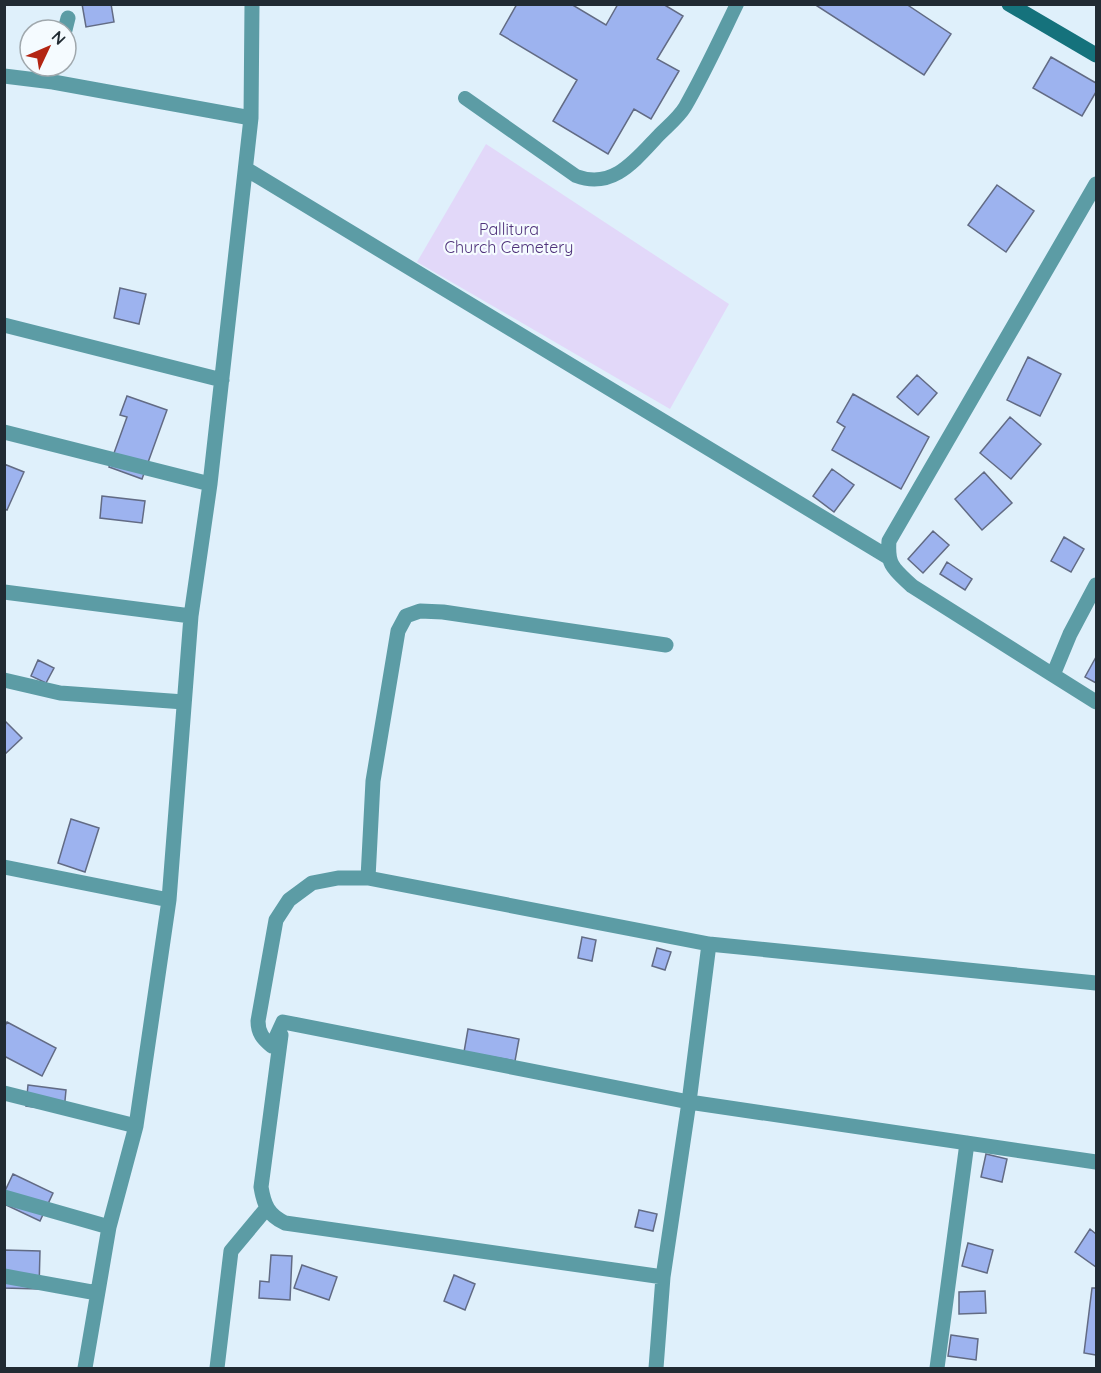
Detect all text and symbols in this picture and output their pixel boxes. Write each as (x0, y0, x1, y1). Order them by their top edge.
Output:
north arrow (18, 18, 78, 78)
text: N (48, 26, 70, 49)
park label: Pallitura Church Cemetery (445, 219, 573, 257)

